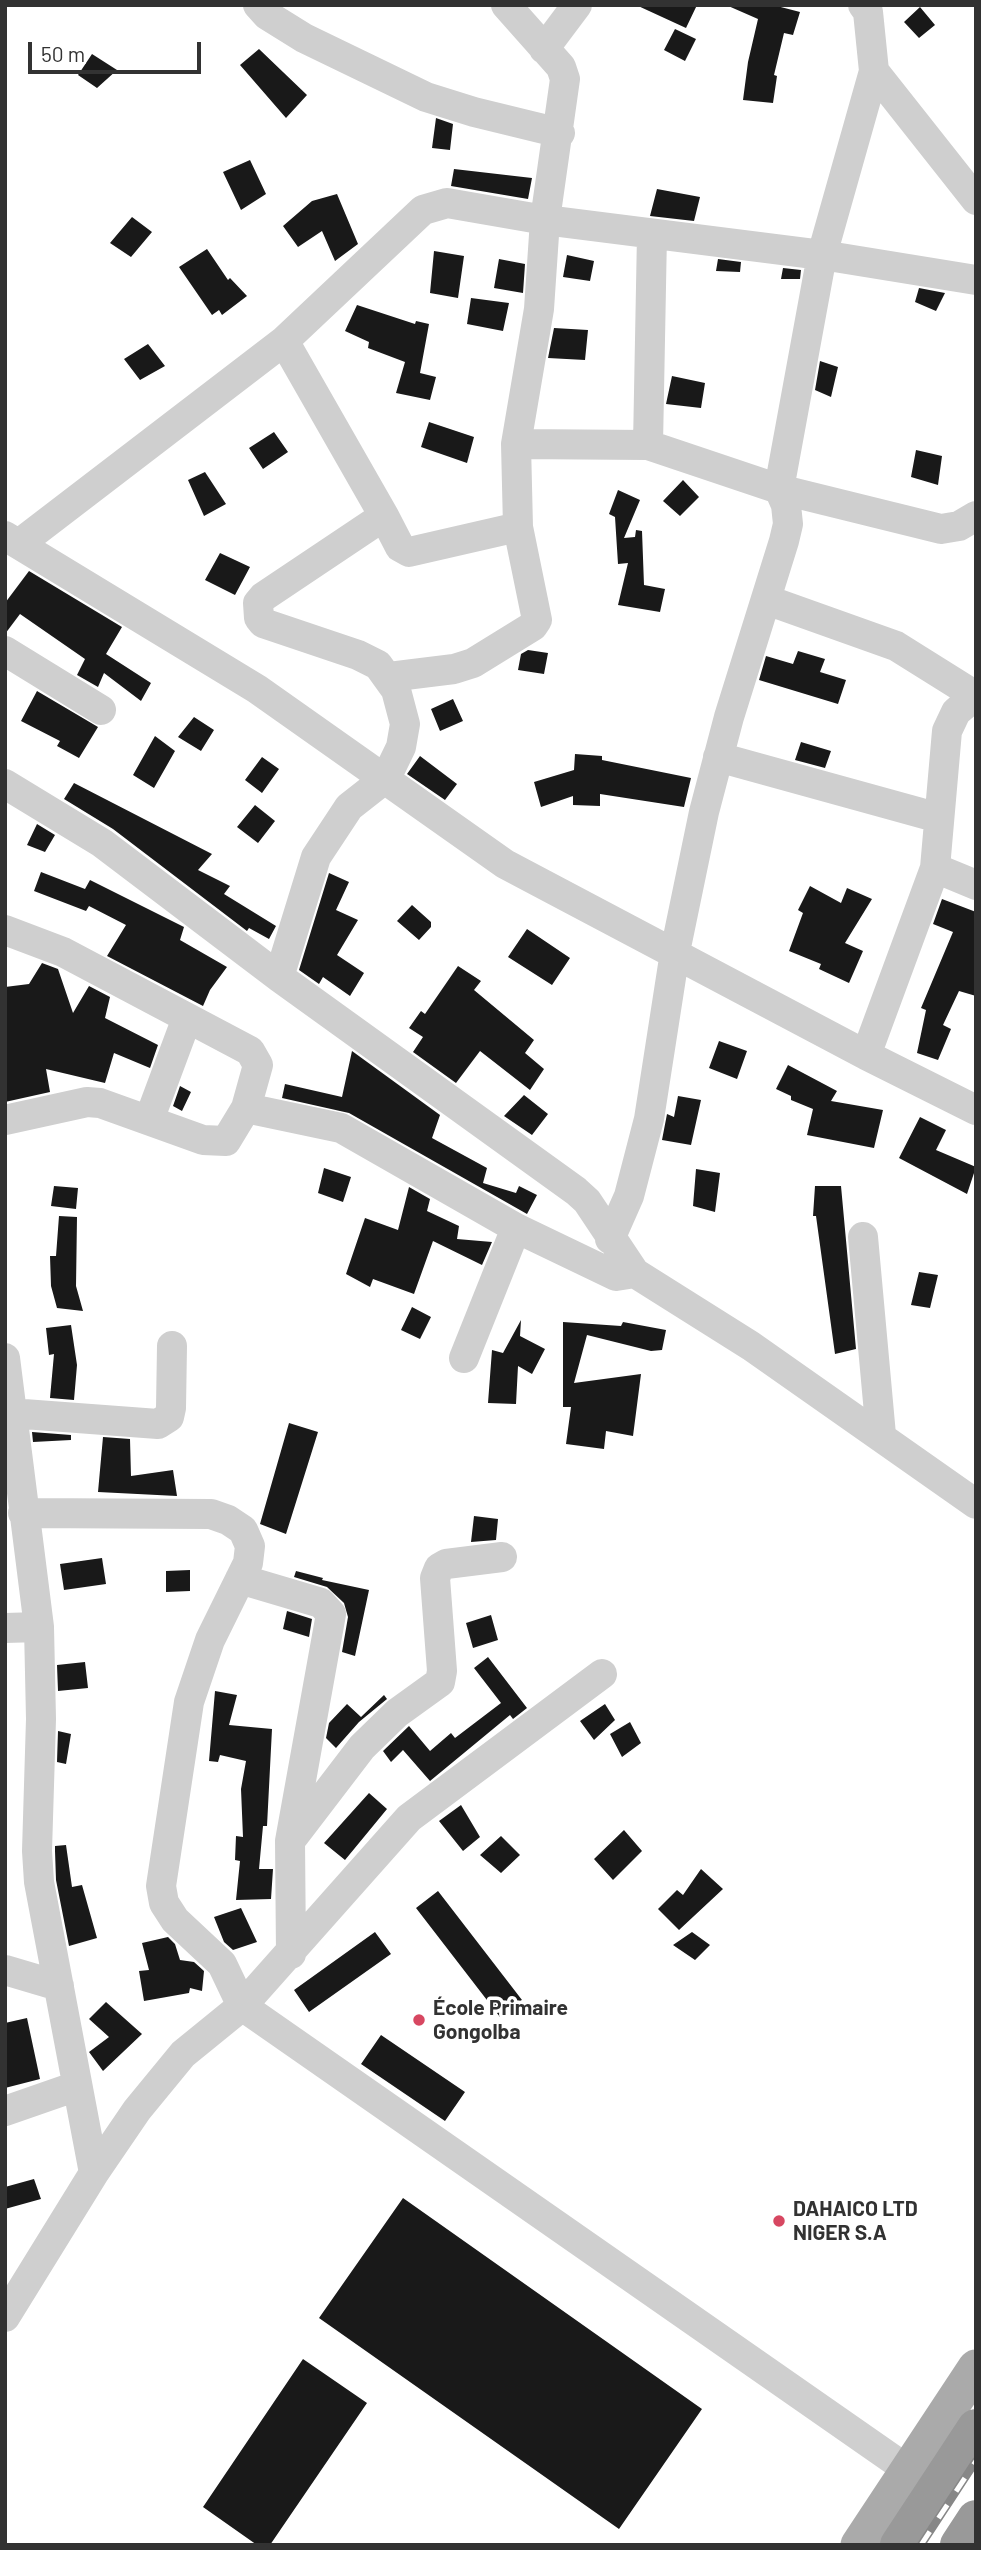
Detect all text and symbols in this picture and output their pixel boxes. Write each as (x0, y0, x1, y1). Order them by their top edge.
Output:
scale bar (32, 28, 205, 72)
text: 50 m (41, 41, 85, 66)
place label: École Primaire Gongolba (433, 1995, 568, 2045)
marker: École Primaire Gongolba (411, 2012, 427, 2028)
place label: DAHAICO LTD NIGER S.A (793, 2196, 918, 2246)
marker: DAHAICO LTD NIGER S.A (771, 2213, 787, 2229)

